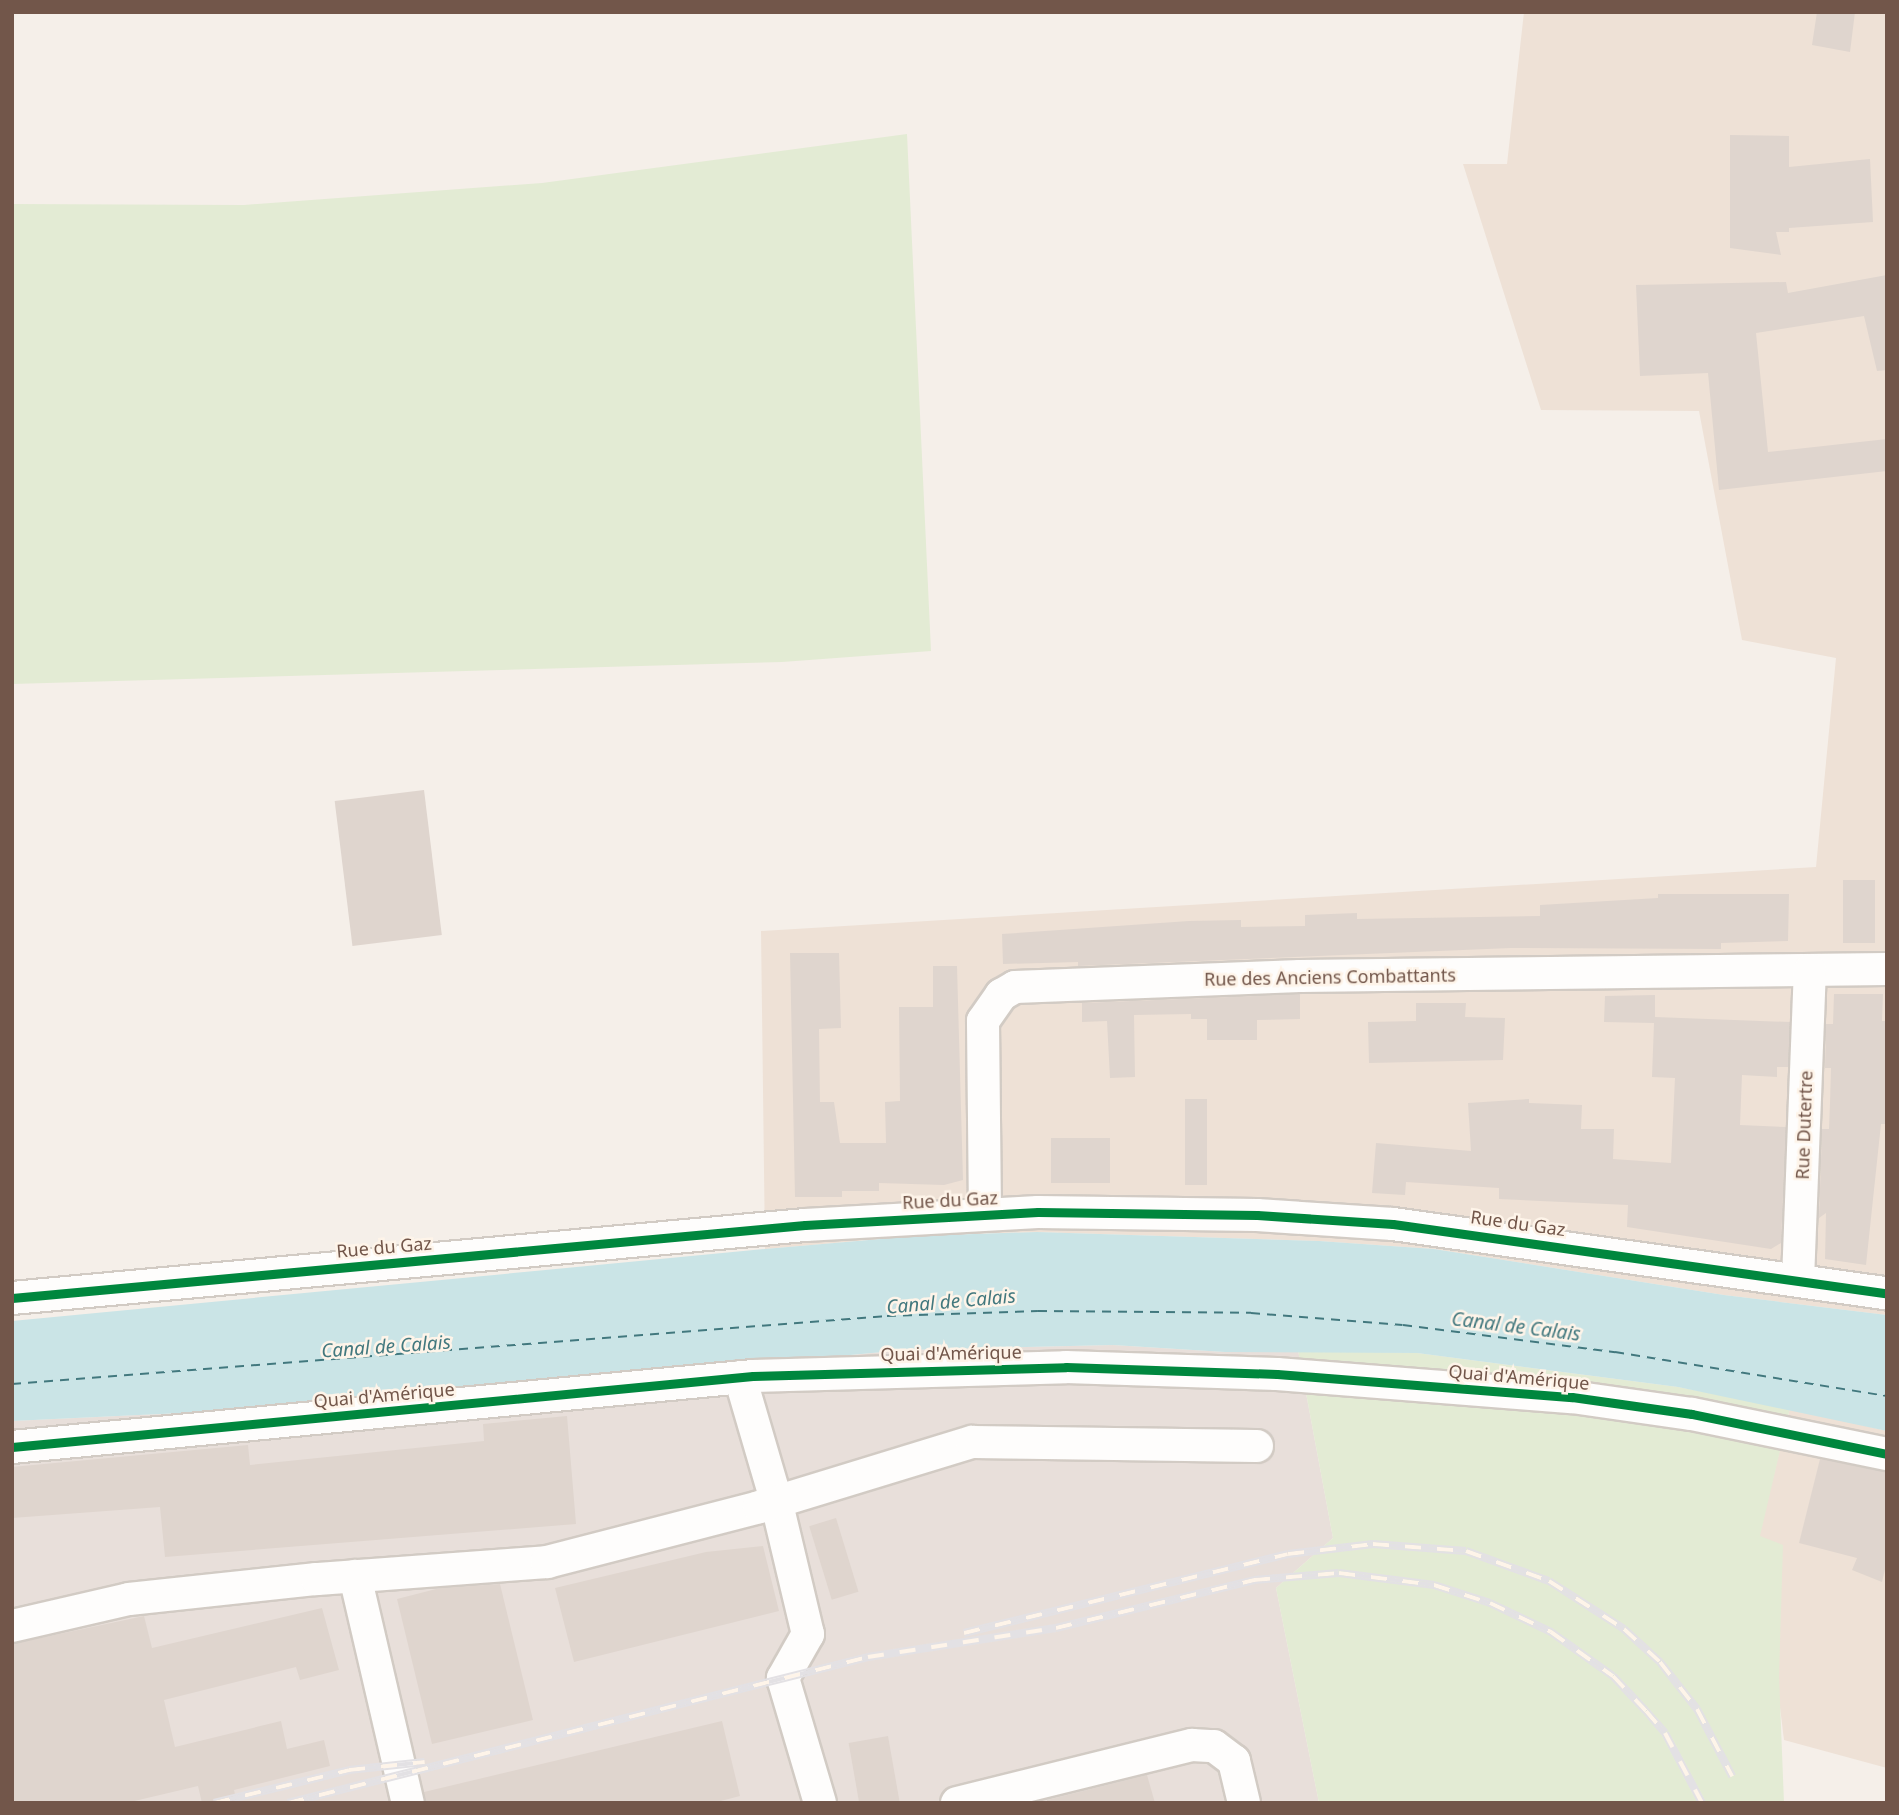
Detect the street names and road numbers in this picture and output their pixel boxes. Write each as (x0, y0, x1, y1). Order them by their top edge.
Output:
street label: Rue des Anciens Combattants (1204, 964, 1456, 990)
street label: Rue Dutertre (1791, 1070, 1817, 1180)
street label: Rue du Gaz (902, 1187, 998, 1213)
street label: Rue du Gaz (1469, 1206, 1567, 1240)
street label: Rue du Gaz (335, 1232, 433, 1262)
street label: Quai d'Amérique (880, 1341, 1022, 1365)
street label: Quai d'Amérique (1448, 1360, 1590, 1394)
street label: Quai d'Amérique (313, 1378, 455, 1412)

